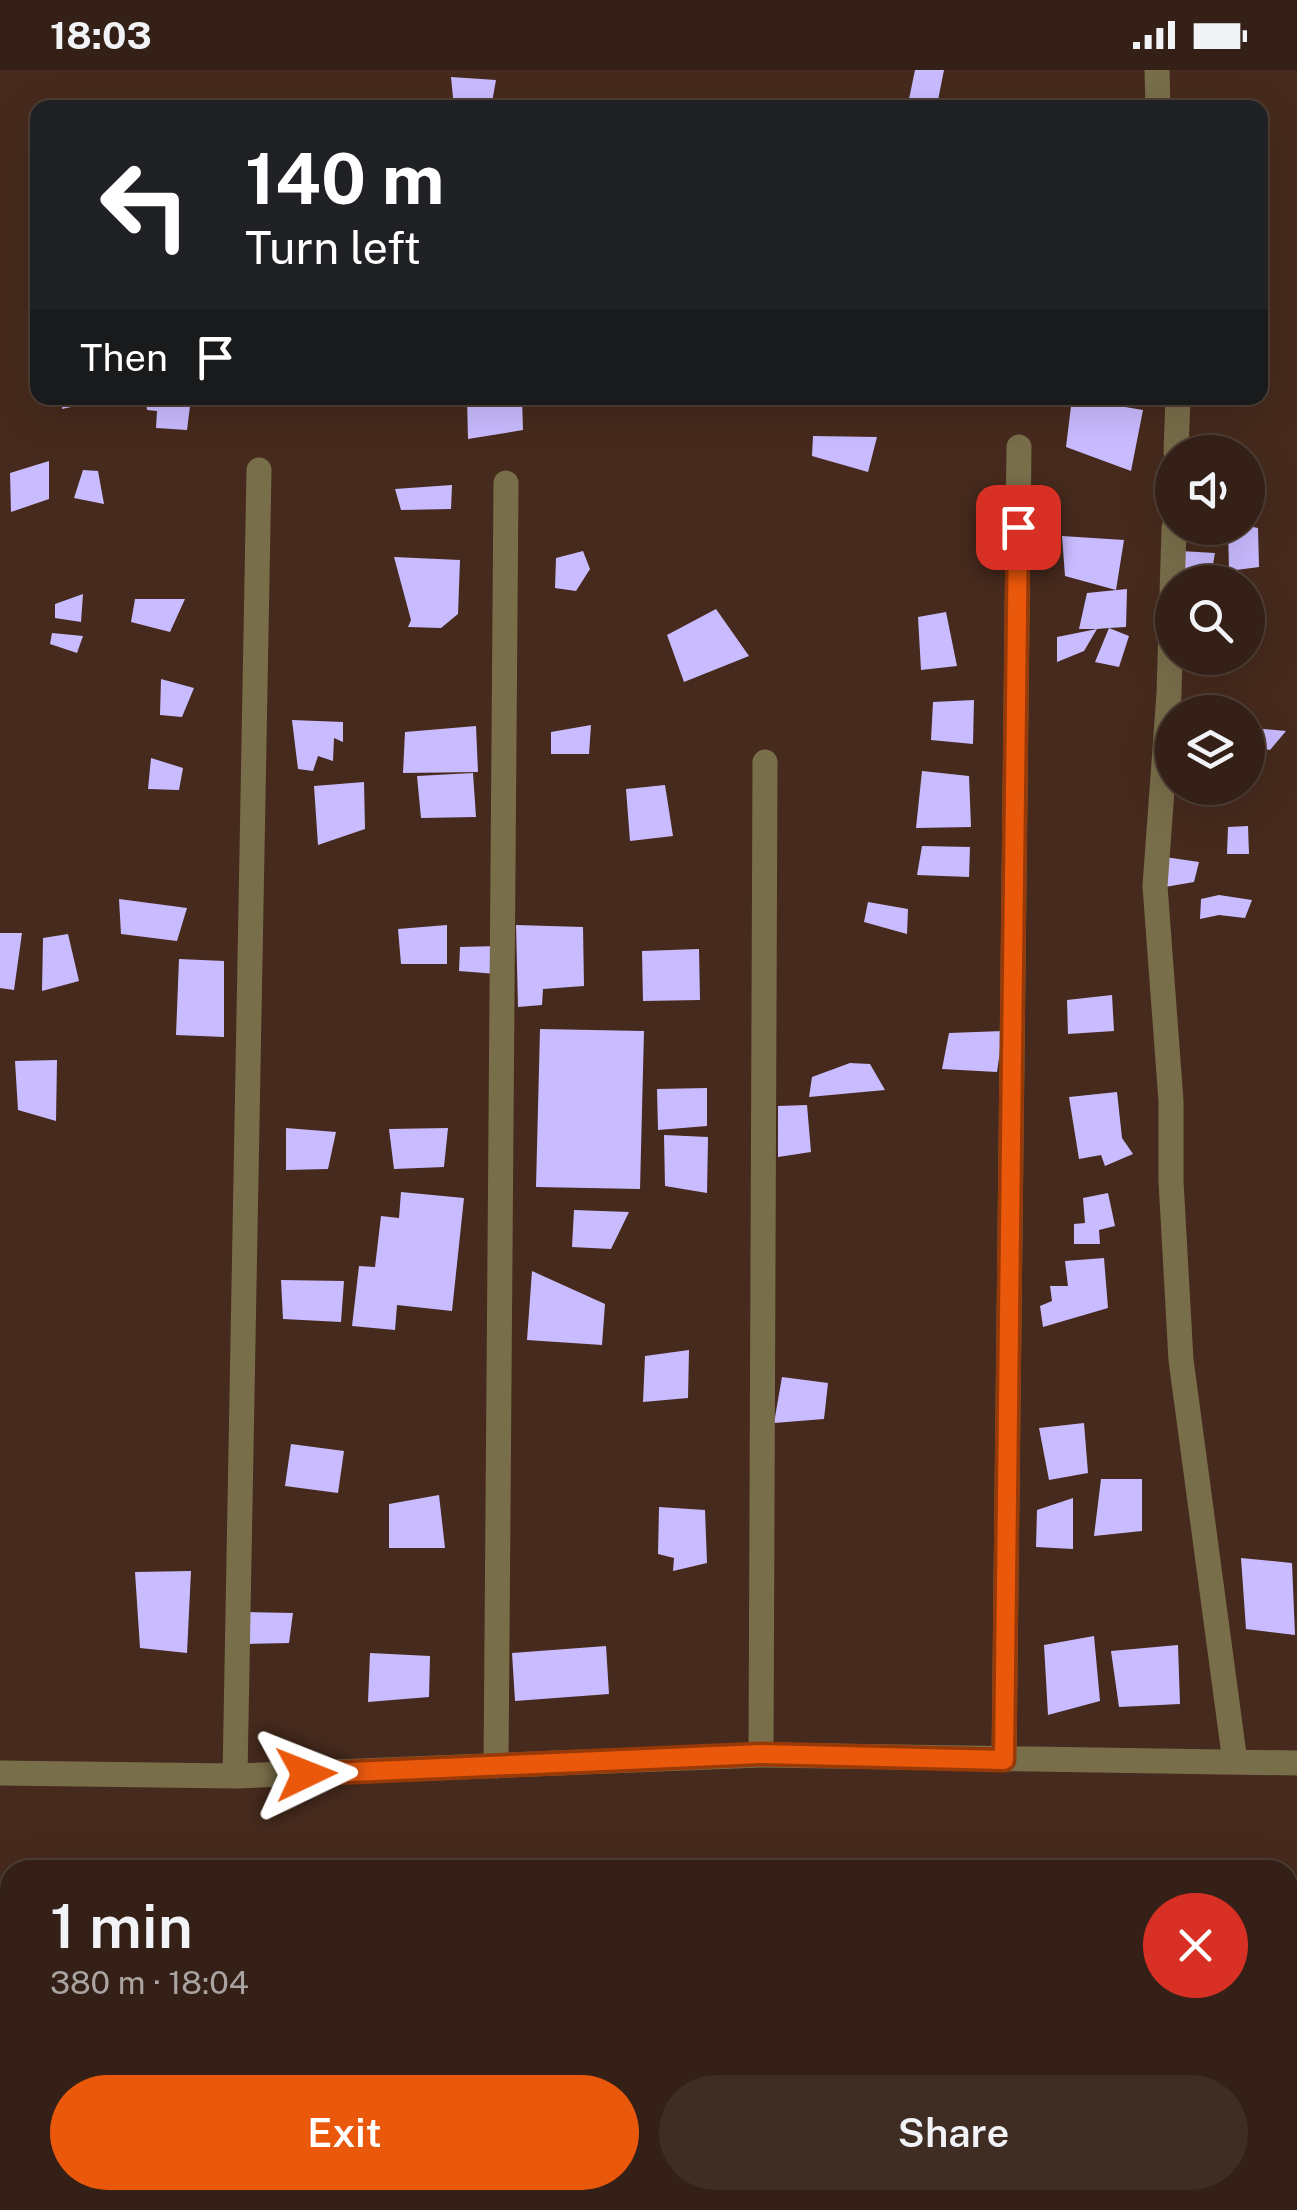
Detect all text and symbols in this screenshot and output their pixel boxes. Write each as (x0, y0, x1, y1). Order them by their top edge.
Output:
text: 18:03 (50, 13, 152, 58)
text: 140 m (245, 137, 444, 220)
icon: left (80, 140, 210, 270)
text: Turn left (245, 221, 421, 274)
icon: arrive (188, 330, 243, 385)
text: Then (80, 335, 168, 380)
map controls (1155, 435, 1265, 805)
button: sound (1155, 435, 1265, 545)
pin (976, 485, 1061, 570)
icon: arrive (991, 500, 1046, 555)
button: search (1155, 565, 1265, 675)
button: layers (1155, 695, 1265, 805)
position arrow (254, 1722, 358, 1826)
text: 1 min (50, 1891, 193, 1962)
button: close (1143, 1893, 1248, 1998)
text: 380 m · 18:04 (50, 1964, 249, 2001)
button: Exit (50, 2075, 639, 2190)
button: Share (659, 2075, 1248, 2190)

